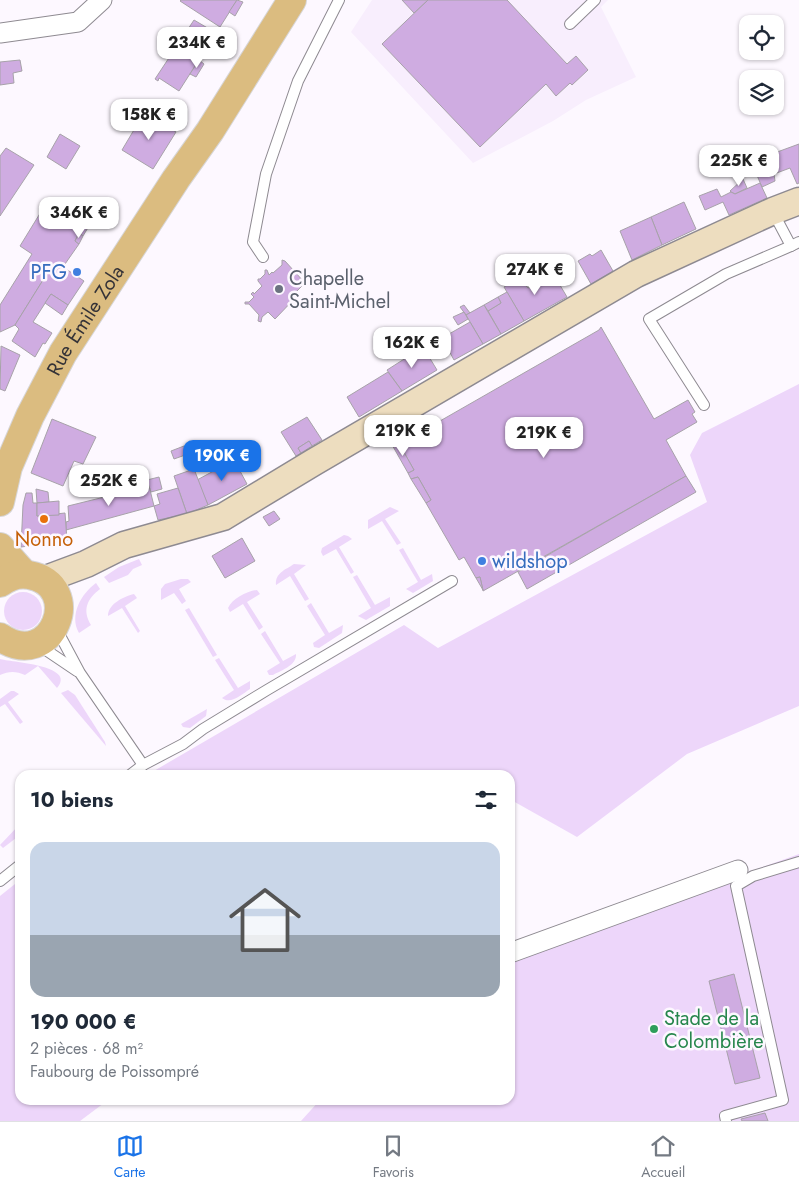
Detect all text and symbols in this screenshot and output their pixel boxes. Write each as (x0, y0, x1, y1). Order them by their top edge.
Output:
map controls (739, 15, 784, 115)
button: locate (739, 15, 784, 60)
pin: 234K € (156, 27, 238, 69)
text: 234K € (168, 31, 226, 54)
button: layers (739, 70, 784, 115)
pin: 158K € (108, 98, 190, 141)
text: 158K € (122, 103, 176, 126)
pin: 225K € (698, 144, 780, 187)
text: 225K € (710, 149, 768, 172)
pin: 346K € (38, 196, 120, 239)
text: 346K € (50, 201, 108, 224)
pin: 274K € (494, 254, 576, 296)
place label: PFG (31, 258, 67, 287)
text: 274K € (506, 258, 564, 281)
street label: Rue Émile Zola (39, 259, 131, 381)
place label: Chapelle Saint-Michel (289, 264, 391, 316)
marker: PFG (71, 266, 83, 278)
marker: Chapelle Saint-Michel (273, 283, 285, 295)
pin: 162K € (371, 326, 453, 369)
text: 162K € (384, 331, 440, 354)
pin: 219K € (362, 414, 444, 457)
pin: 219K € (503, 416, 585, 459)
text: 219K € (375, 419, 431, 442)
text: 219K € (516, 421, 572, 444)
pin: 190K € (181, 440, 263, 482)
text: 190K € (194, 444, 250, 467)
pin: 252K € (68, 464, 150, 507)
text: 252K € (80, 469, 138, 492)
marker: Nonno (38, 513, 50, 525)
place label: Nonno (15, 525, 73, 554)
place label: wildshop (492, 547, 568, 576)
marker: wildshop (476, 555, 488, 567)
text: 10 biens (30, 785, 113, 815)
icon: filters (472, 786, 500, 814)
icon: home (220, 875, 310, 965)
place label: Stade de la Colombière (664, 1004, 764, 1056)
text: 190 000 € (30, 1007, 137, 1037)
marker: Stade de la Colombière (648, 1023, 660, 1035)
text: 2 pièces · 68 m² (30, 1037, 143, 1060)
text: Faubourg de Poissompré (30, 1060, 199, 1083)
tab: Carte (114, 1132, 145, 1182)
tab: Favoris (373, 1132, 414, 1182)
tab: Accueil (641, 1132, 685, 1182)

